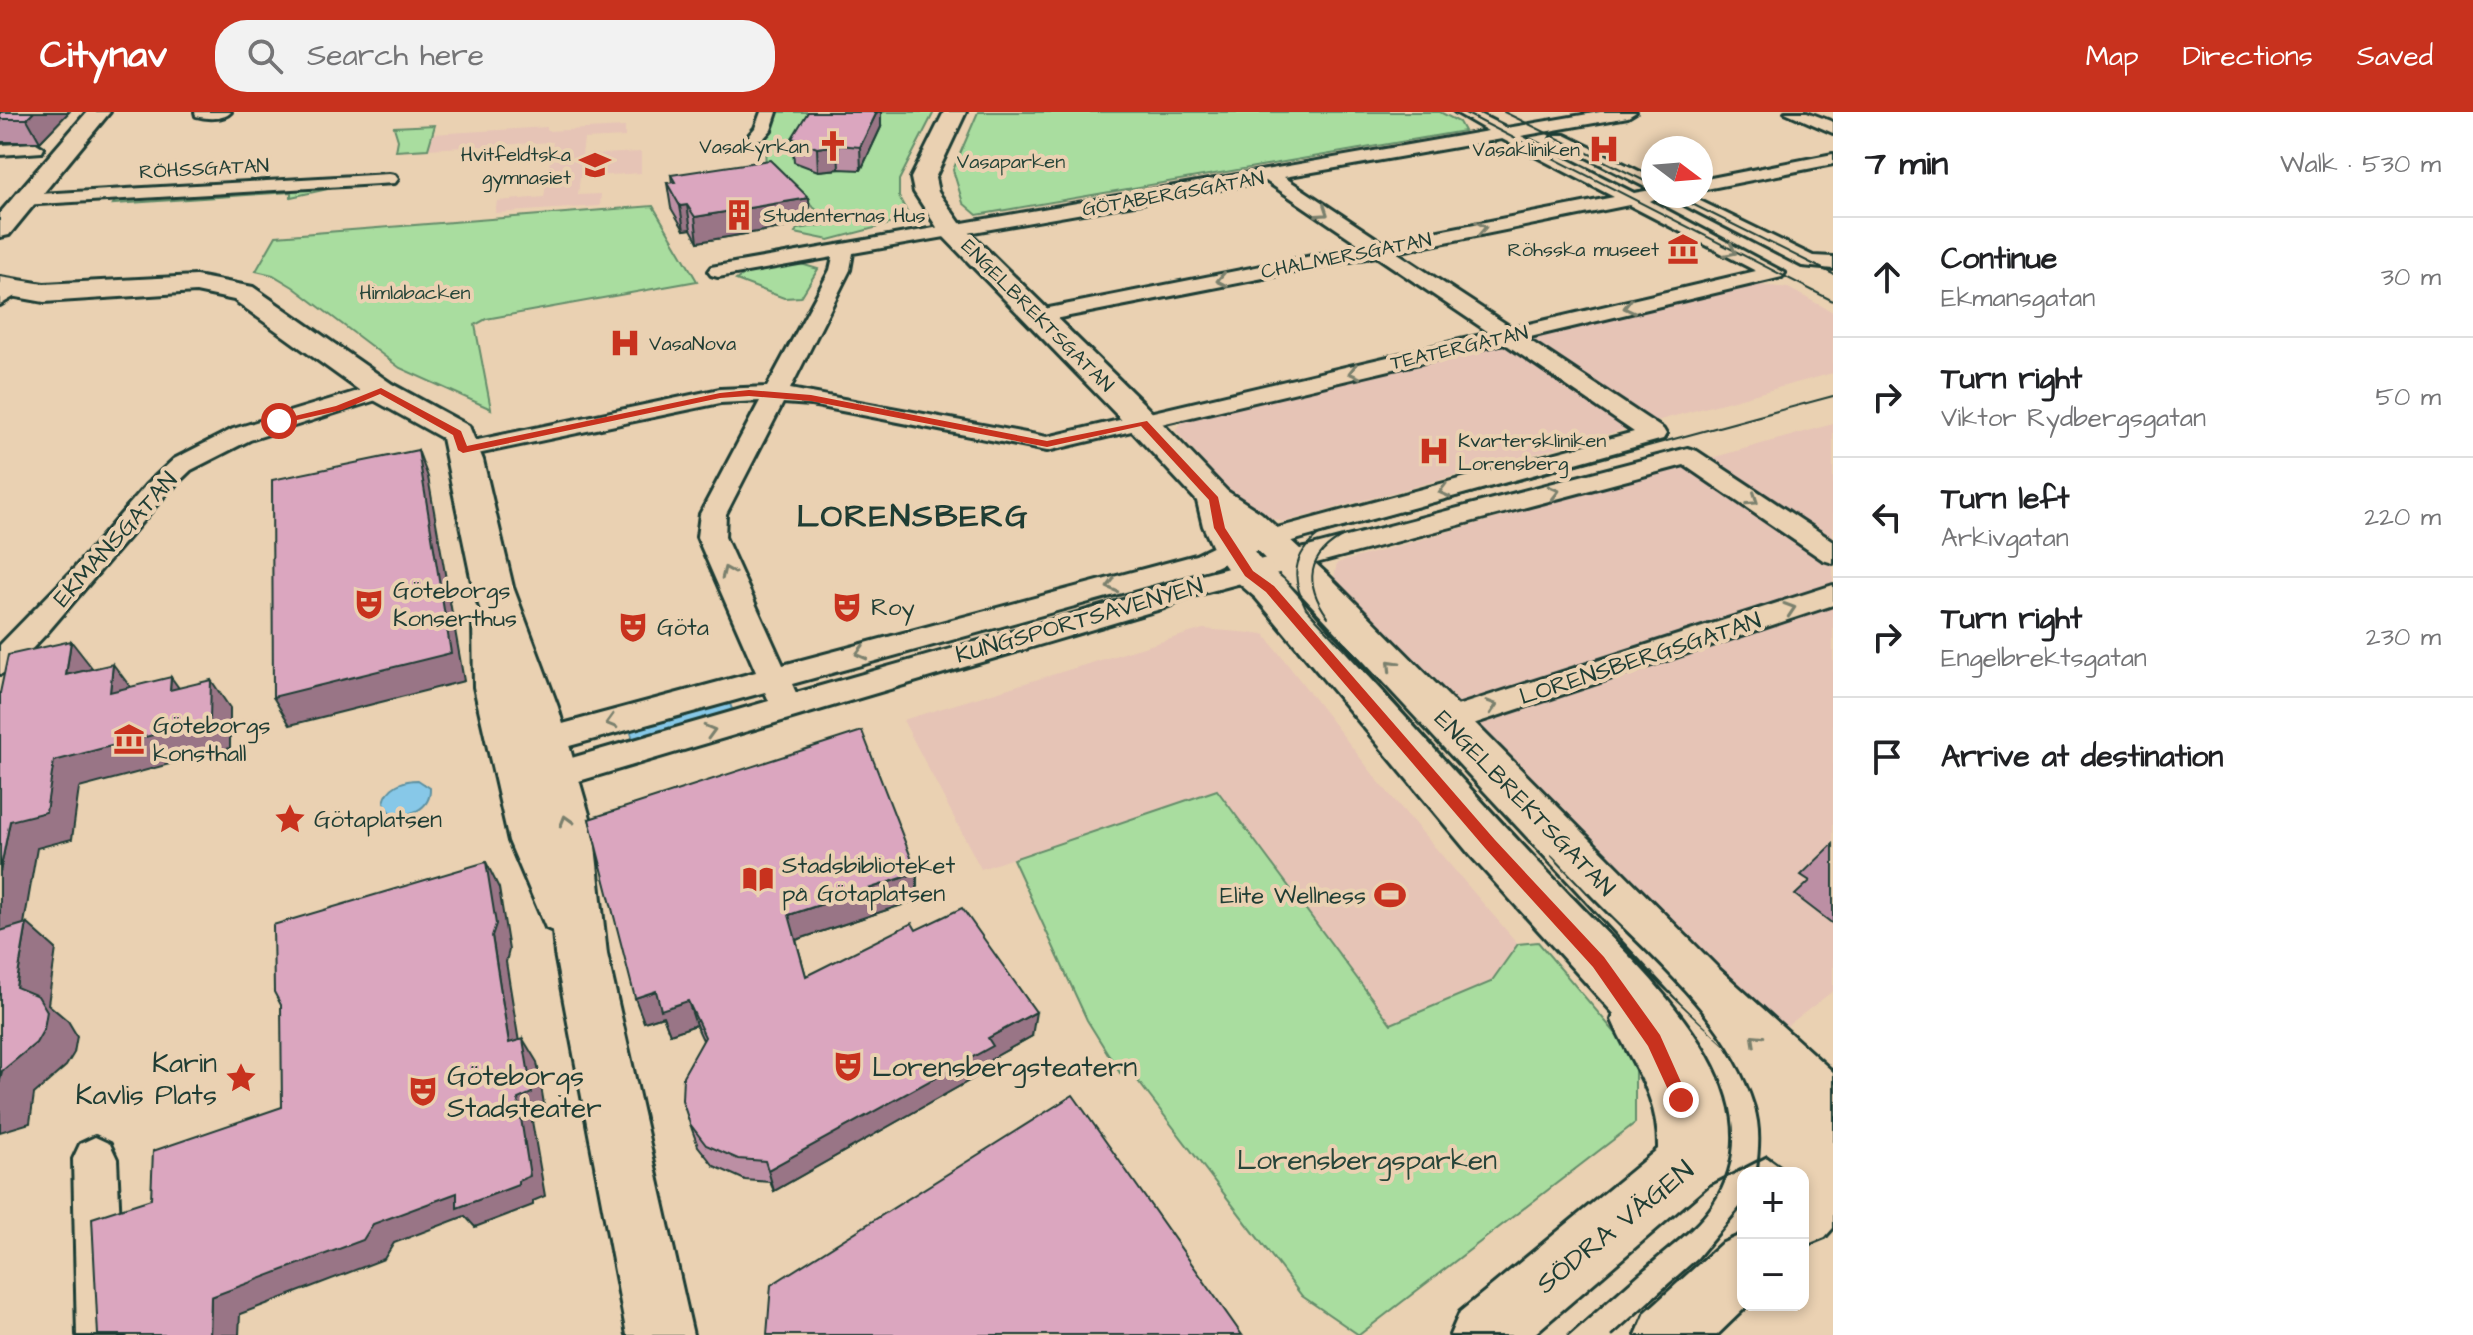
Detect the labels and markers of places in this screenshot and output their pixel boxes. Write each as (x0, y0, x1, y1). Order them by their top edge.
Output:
church icon: Vasakyrkan (816, 129, 850, 163)
hospital icon: Vasakliniken (1587, 132, 1621, 166)
place label: Vasakyrkan (699, 133, 809, 162)
place label: Vasakliniken (1472, 136, 1580, 164)
place label: Hvitfeldtska gymnasiet (461, 141, 571, 193)
school or university icon: Hvitfeldtska gymnasiet (578, 148, 612, 182)
building icon: Studenternas Hus (722, 198, 756, 232)
place label: Studenternas Hus (763, 202, 926, 230)
museum icon: Röhsska museet (1666, 232, 1700, 266)
place label: Röhsska museet (1508, 236, 1659, 264)
hospital icon: VasaNova (608, 326, 642, 360)
place label: VasaNova (649, 330, 736, 358)
place label: Kvarterskliniken Lorensberg (1458, 427, 1606, 479)
hospital icon: Kvarterskliniken Lorensberg (1417, 434, 1451, 468)
place label: Göteborgs Konserthus (393, 574, 517, 636)
theatre icon: Göteborgs Konserthus (352, 587, 386, 621)
theatre icon: Roy (830, 590, 864, 624)
place label: Roy (871, 591, 915, 626)
theatre icon: Göta (616, 610, 650, 644)
place label: Göta (657, 611, 709, 645)
place label: Göteborgs konsthall (153, 709, 270, 771)
museum icon: Göteborgs konsthall (112, 722, 146, 756)
place icon: Götaplatsen (273, 802, 307, 836)
place label: Götaplatsen (314, 803, 442, 837)
place label: Stadsbiblioteket på Götaplatsen (782, 849, 956, 911)
library icon: Stadsbiblioteket på Götaplatsen (741, 862, 775, 896)
sports icon: Elite Wellness (1373, 878, 1407, 912)
place label: Elite Wellness (1220, 879, 1366, 913)
place label: Karin Kavlis Plats (75, 1044, 217, 1115)
place label: Lorensbergsteatern (872, 1048, 1137, 1088)
theatre icon: Lorensbergsteatern (831, 1049, 865, 1083)
place label: Göteborgs Stadsteater (447, 1057, 602, 1128)
place icon: Karin Kavlis Plats (224, 1061, 258, 1095)
theatre icon: Göteborgs Stadsteater (406, 1074, 440, 1108)

